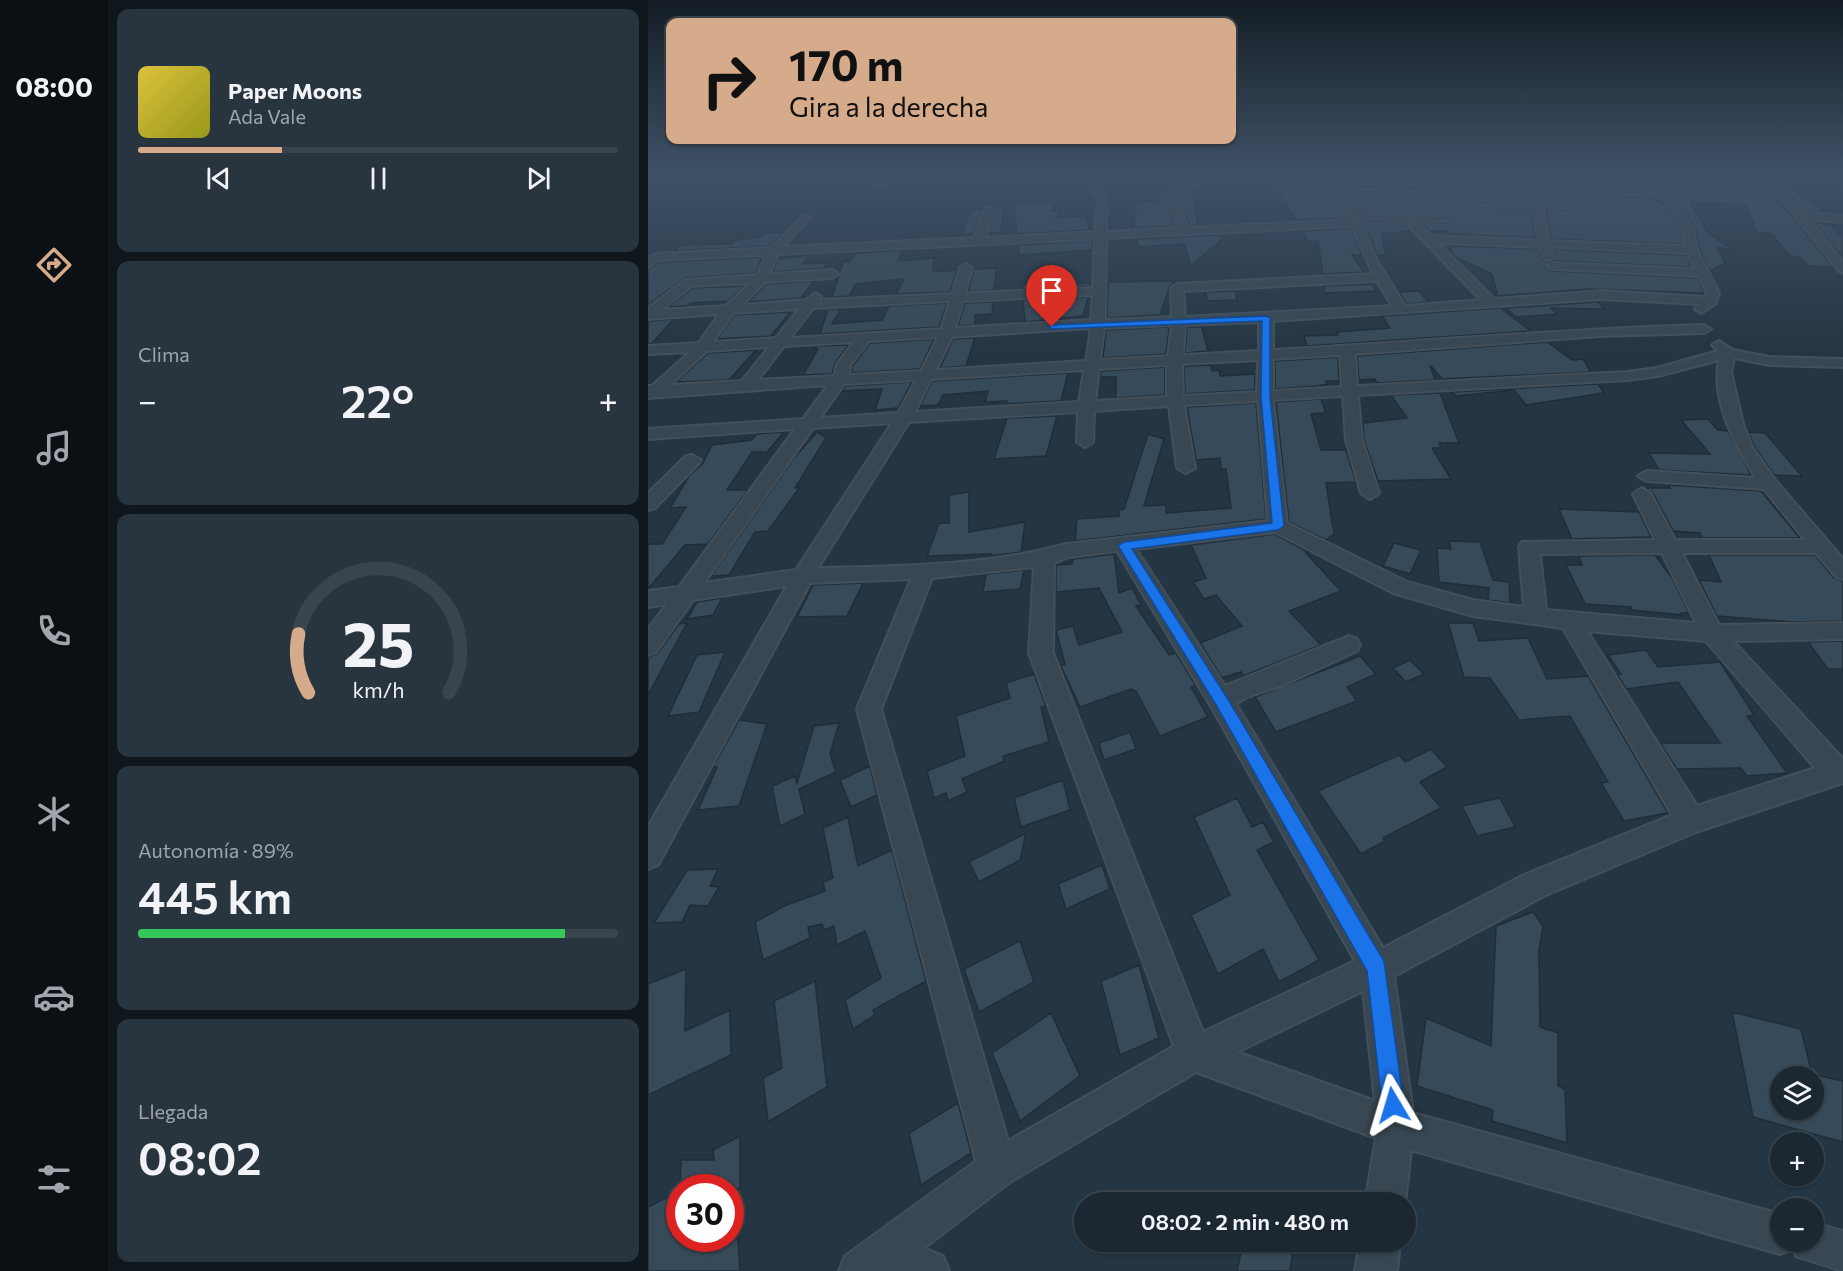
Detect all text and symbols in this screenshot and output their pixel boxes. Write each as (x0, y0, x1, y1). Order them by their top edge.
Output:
text: 170 m (789, 38, 903, 90)
icon: right (690, 42, 768, 120)
text: 08:00 (15, 70, 93, 103)
text: Paper Moons (228, 77, 362, 104)
text: Gira a la derecha (789, 90, 988, 123)
text: Ada Vale (228, 104, 306, 128)
icon: previous (202, 162, 235, 195)
icon: pause (362, 162, 395, 195)
icon: next (522, 162, 555, 195)
icon: directions (33, 244, 75, 286)
pin (1026, 265, 1077, 327)
icon: arrive (1035, 274, 1068, 307)
text: Clima (138, 342, 190, 366)
text: 22° (341, 372, 414, 427)
text: − (138, 379, 157, 420)
text: + (599, 379, 618, 420)
icon: music (33, 427, 75, 469)
text: 25 (342, 604, 414, 680)
icon: phone (33, 610, 75, 652)
text: km/h (352, 676, 404, 702)
icon: climate (33, 793, 75, 835)
text: Autonomía · 89% (138, 838, 294, 862)
text: 445 km (138, 868, 292, 923)
icon: car (33, 976, 75, 1018)
map controls (1770, 1066, 1824, 1252)
button: layers (1770, 1066, 1824, 1120)
position arrow (1361, 1073, 1425, 1137)
text: Llegada (138, 1099, 208, 1123)
text: 08:02 (138, 1129, 262, 1184)
button: + (1770, 1132, 1824, 1186)
icon: filters (33, 1158, 75, 1200)
speed limit sign: 30 (666, 1174, 744, 1252)
button: − (1770, 1198, 1824, 1252)
text: 08:02 · 2 min · 480 m (1141, 1208, 1349, 1235)

